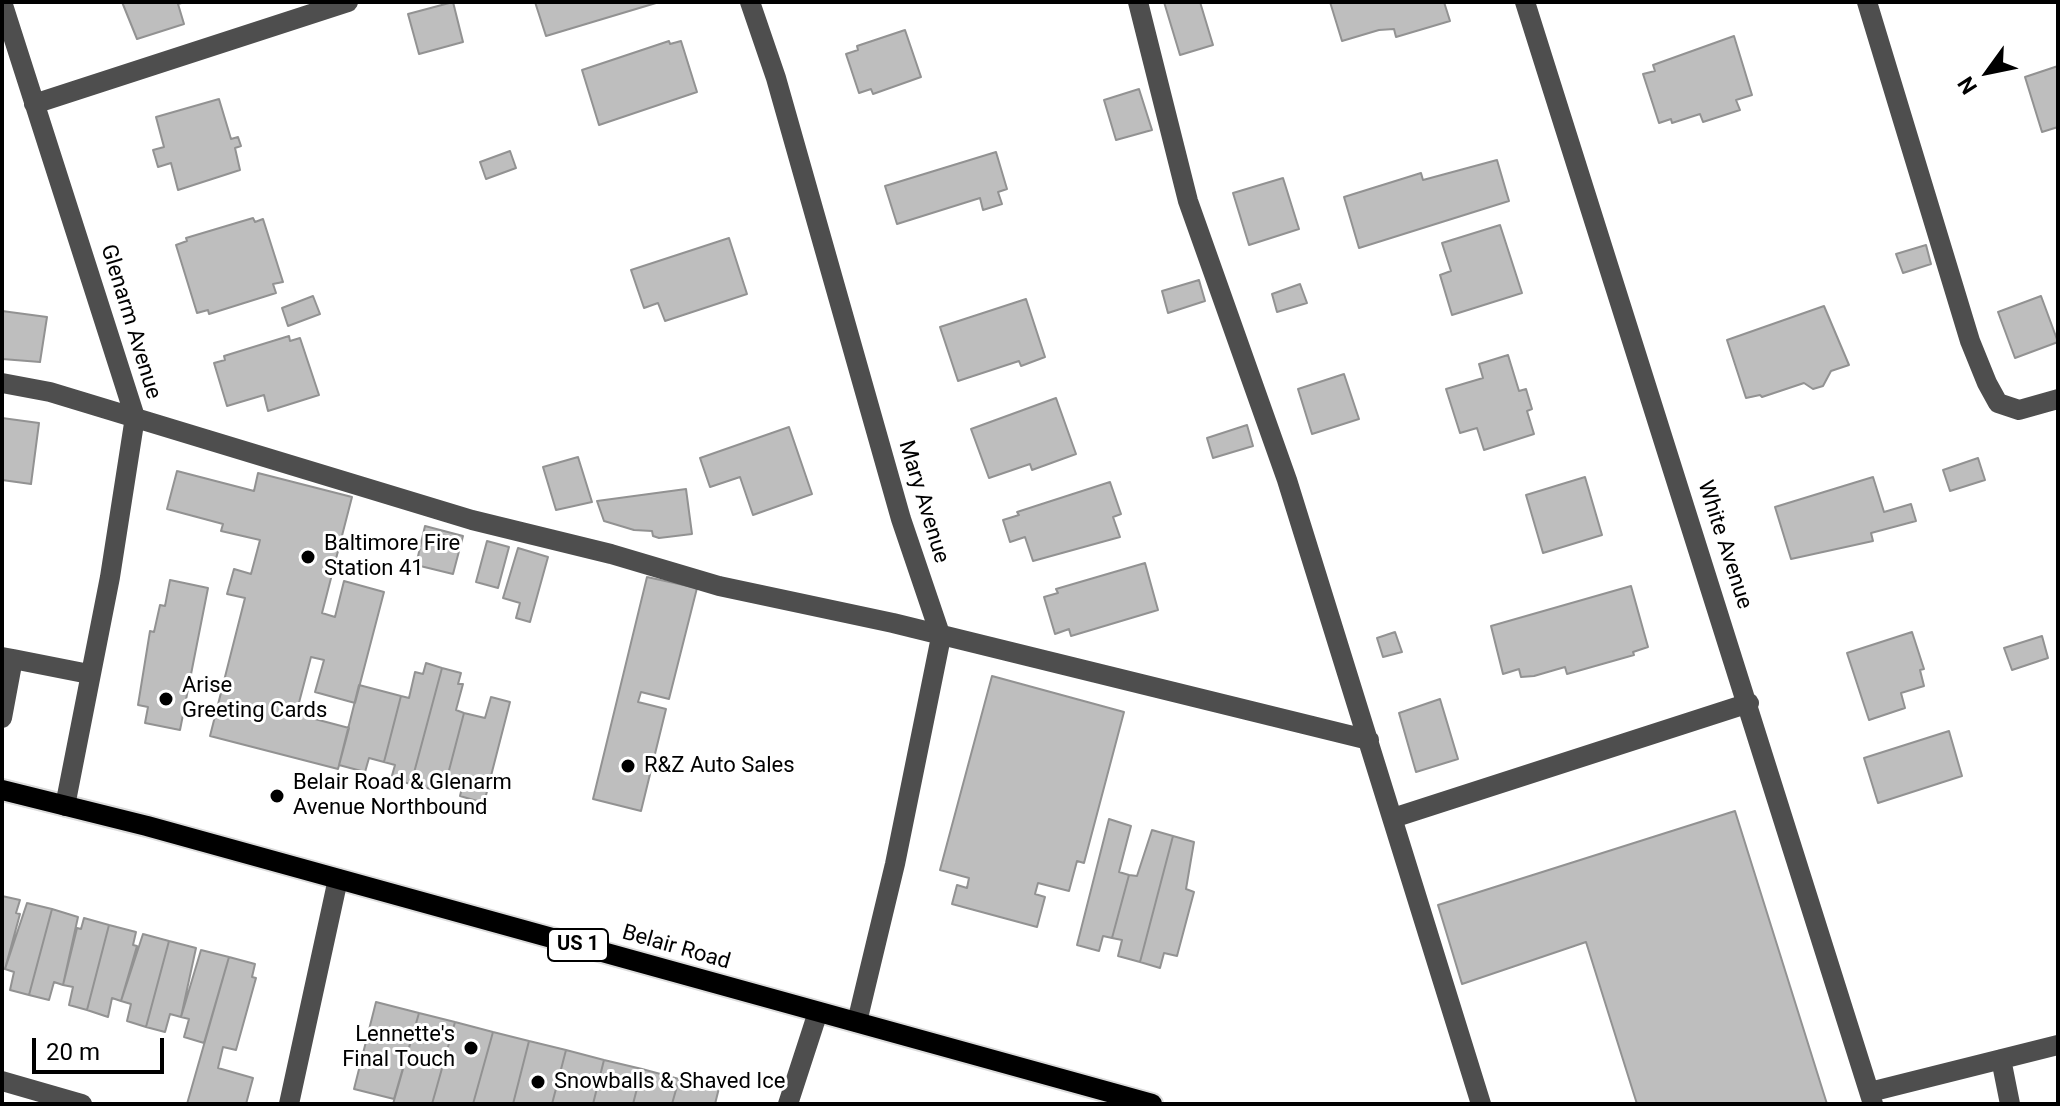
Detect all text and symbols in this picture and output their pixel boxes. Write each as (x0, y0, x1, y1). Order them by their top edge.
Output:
north arrow (1948, 32, 2028, 112)
text: N (1953, 72, 1982, 99)
street label: Glenarm Avenue (94, 242, 166, 402)
street label: Mary Avenue (892, 438, 954, 566)
street label: White Avenue (1691, 478, 1757, 612)
place label: Baltimore Fire Station 41 (324, 531, 460, 582)
marker: Baltimore Fire Station 41 (299, 548, 317, 566)
place label: Arise Greeting Cards (182, 673, 327, 724)
marker: Arise Greeting Cards (157, 690, 175, 708)
place label: R&Z Auto Sales (644, 753, 795, 779)
marker: R&Z Auto Sales (619, 757, 637, 775)
place label: Belair Road & Glenarm Avenue Northbound (293, 770, 512, 822)
marker: Belair Road & Glenarm Avenue Northbound (268, 787, 286, 805)
street label: Belair Road (619, 920, 733, 976)
road number: US 1 (548, 929, 608, 961)
scale bar (36, 1022, 168, 1072)
place label: Lennette's Final Touch (342, 1022, 455, 1074)
text: 20 m (46, 1038, 100, 1066)
marker: Lennette's Final Touch (462, 1039, 480, 1057)
place label: Snowballs & Shaved Ice (554, 1069, 785, 1095)
marker: Snowballs & Shaved Ice (529, 1073, 547, 1091)

